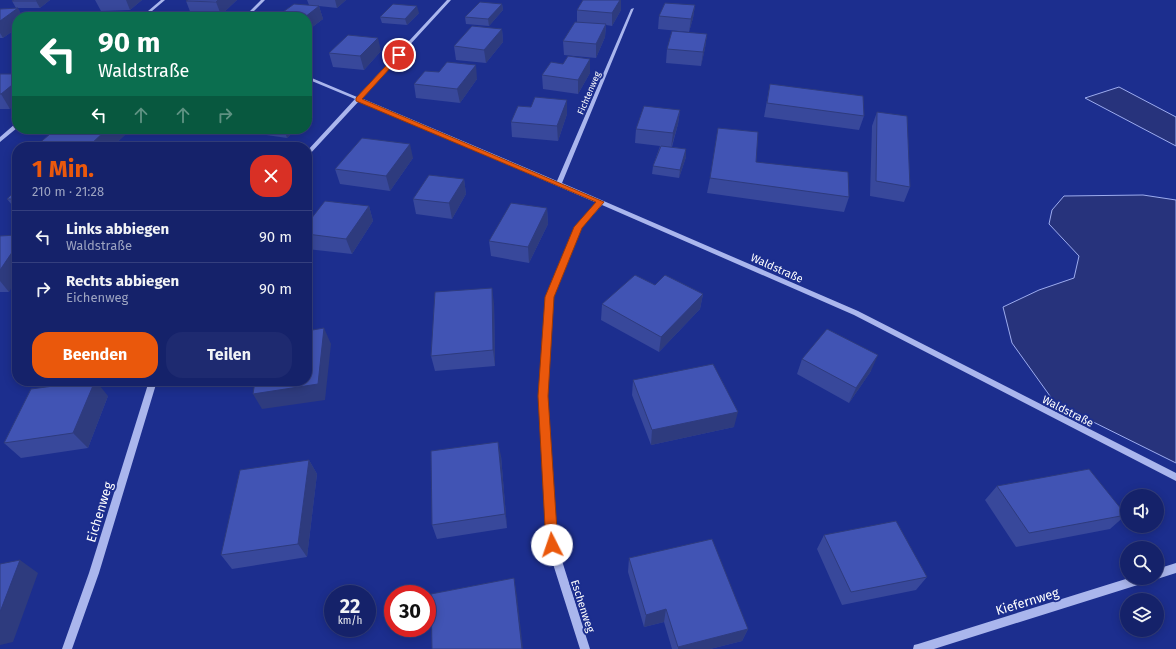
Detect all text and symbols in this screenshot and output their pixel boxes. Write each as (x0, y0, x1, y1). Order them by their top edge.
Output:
text: 90 m (98, 26, 160, 59)
icon: left (32, 28, 84, 80)
pin (382, 38, 416, 72)
icon: arrive (388, 44, 410, 66)
text: Waldstraße (98, 60, 189, 82)
street label: Fichtenweg (575, 70, 603, 116)
icon: left (88, 104, 110, 126)
icon: ahead (130, 104, 152, 126)
icon: ahead (172, 104, 194, 126)
icon: right (214, 104, 236, 126)
text: 1 Min. (32, 155, 94, 183)
button: close (250, 155, 292, 197)
text: 210 m · 21:28 (32, 184, 104, 199)
text: Links abbiegen (66, 220, 169, 238)
icon: left (32, 226, 54, 248)
text: 90 m (259, 228, 292, 246)
text: Waldstraße (66, 238, 132, 253)
street label: Waldstraße (749, 251, 805, 286)
text: Rechts abbiegen (66, 272, 179, 290)
icon: right (32, 278, 54, 300)
text: 90 m (259, 280, 292, 298)
text: Eichenweg (66, 290, 128, 305)
button: Beenden (32, 332, 158, 378)
button: Teilen (166, 332, 292, 378)
street label: Waldstraße (1040, 393, 1096, 430)
street label: Eichenweg (83, 480, 116, 544)
map controls (1120, 489, 1164, 637)
button: sound (1120, 489, 1164, 533)
position arrow (531, 524, 573, 566)
button: search (1120, 541, 1164, 585)
street label: Eschenweg (568, 578, 597, 634)
speed limit sign: 30 (384, 585, 436, 637)
street label: Kiefernweg (994, 585, 1061, 618)
button: layers (1120, 593, 1164, 637)
text: 22 (340, 594, 360, 618)
text: km/h (338, 615, 362, 627)

